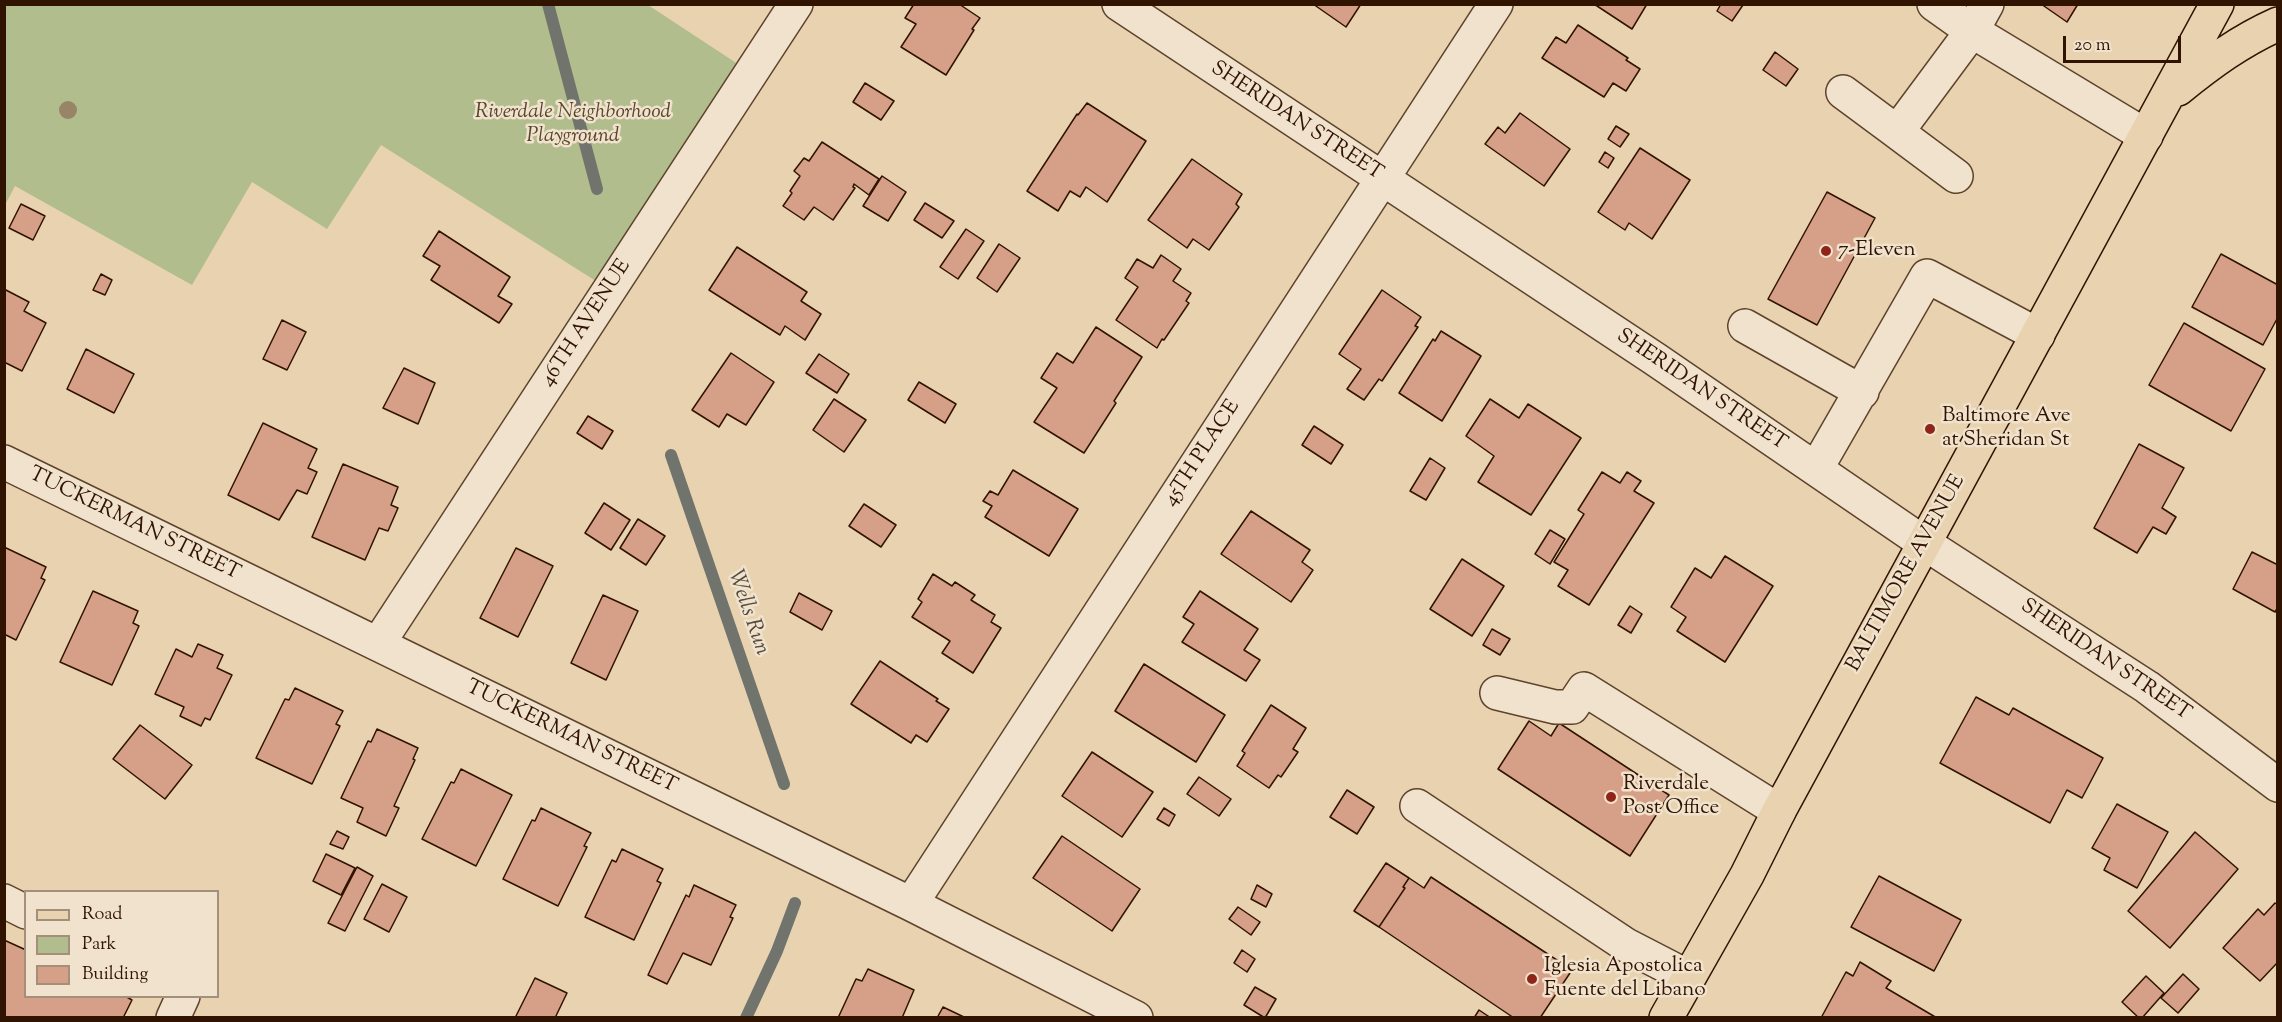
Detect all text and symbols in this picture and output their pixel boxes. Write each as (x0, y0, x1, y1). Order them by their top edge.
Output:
scale bar (2066, 24, 2184, 62)
text: 20 m (2074, 33, 2111, 59)
street label: SHERIDAN STREET (1205, 57, 1387, 187)
park label: Riverdale Neighborhood Playground (475, 100, 671, 150)
place label: 7-Eleven (1838, 238, 1916, 264)
marker: 7-Eleven (1819, 244, 1833, 258)
street label: 46TH AVENUE (536, 256, 638, 392)
street label: SHERIDAN STREET (1611, 325, 1791, 457)
street label: 45TH PLACE (1159, 396, 1247, 512)
place label: Baltimore Ave at Sheridan St (1942, 404, 2071, 454)
marker: Baltimore Ave at Sheridan St (1923, 422, 1937, 436)
street label: TUCKERMAN STREET (24, 463, 244, 587)
street label: BALTIMORE AVENUE (1842, 471, 1972, 677)
water label: Wells Run (720, 567, 774, 659)
street label: SHERIDAN STREET (2015, 595, 2195, 727)
street label: TUCKERMAN STREET (461, 676, 681, 800)
place label: Riverdale Post Office (1623, 772, 1719, 822)
marker: Riverdale Post Office (1604, 790, 1618, 804)
legend (24, 890, 219, 998)
text: Road (82, 902, 122, 928)
text: Park (82, 932, 116, 958)
place label: Iglesia Apostolica Fuente del Libano (1544, 954, 1706, 1004)
text: Building (82, 962, 148, 988)
marker: Iglesia Apostolica Fuente del Libano (1525, 972, 1539, 986)

